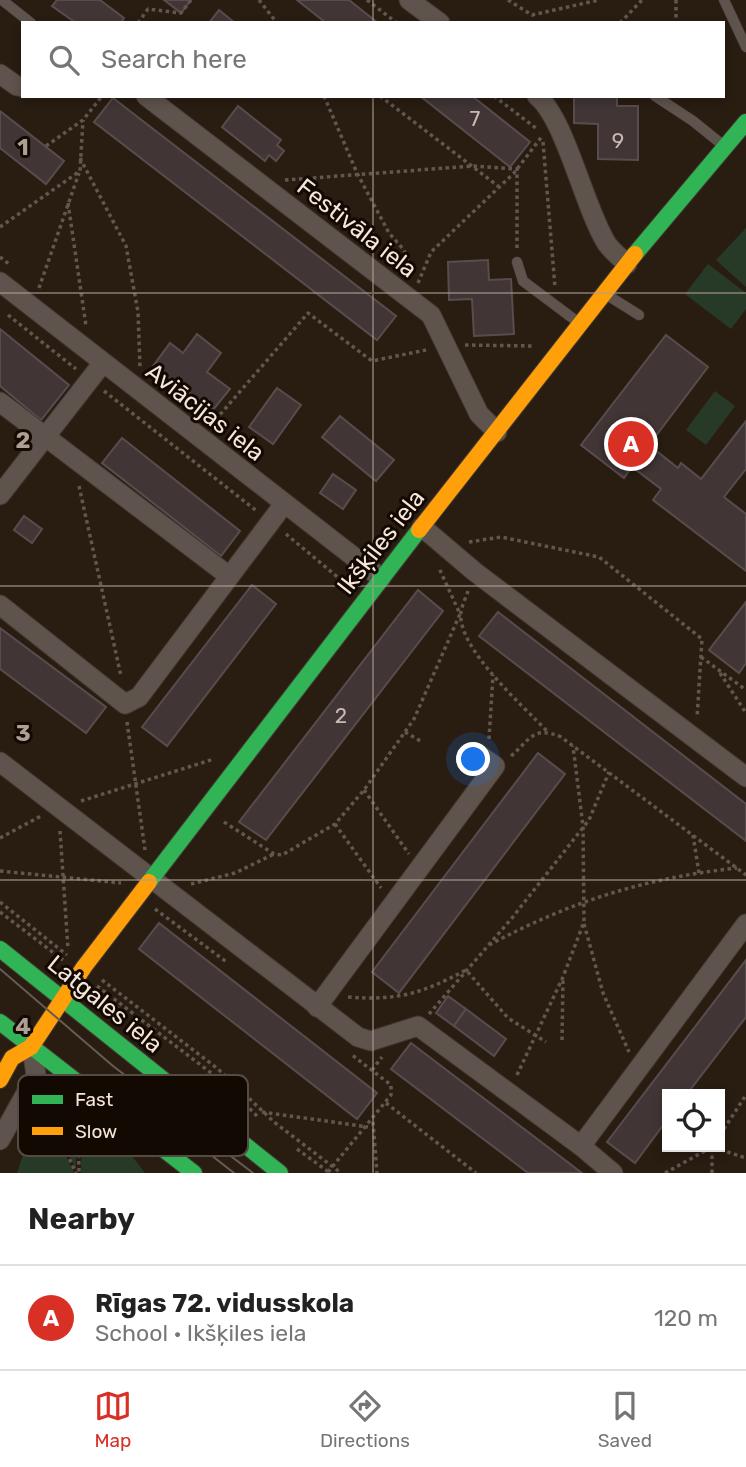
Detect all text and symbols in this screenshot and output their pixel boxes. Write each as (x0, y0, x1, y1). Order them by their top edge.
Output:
search box (21, 21, 725, 98)
icon: search (45, 41, 83, 79)
text: Search here (101, 44, 247, 75)
house number: 7 (470, 106, 481, 131)
house number: 9 (612, 128, 624, 153)
text: 1 (17, 133, 29, 161)
street label: Festivāla iela (292, 173, 422, 283)
street label: Aviācijas iela (140, 357, 270, 467)
pin: A (608, 418, 654, 470)
text: 2 (16, 426, 30, 454)
street label: Ikšķiles iela (332, 484, 430, 600)
house number: 2 (335, 703, 347, 728)
text: 3 (15, 719, 31, 747)
your location (456, 742, 490, 776)
street label: Latgales iela (42, 949, 168, 1059)
text: 4 (15, 1012, 31, 1040)
legend (18, 1075, 248, 1156)
text: Fast (75, 1088, 114, 1111)
map controls (662, 1089, 725, 1152)
button: locate (662, 1089, 725, 1152)
text: Slow (75, 1120, 117, 1143)
text: Nearby (28, 1201, 135, 1237)
text: Rīgas 72. vidusskola (95, 1288, 354, 1319)
text: A (43, 1304, 59, 1332)
text: 120 m (654, 1304, 718, 1332)
text: School · Ikšķiles iela (95, 1319, 307, 1347)
tab: Map (94, 1387, 132, 1452)
tab: Directions (320, 1387, 410, 1452)
tab: Saved (598, 1387, 652, 1452)

